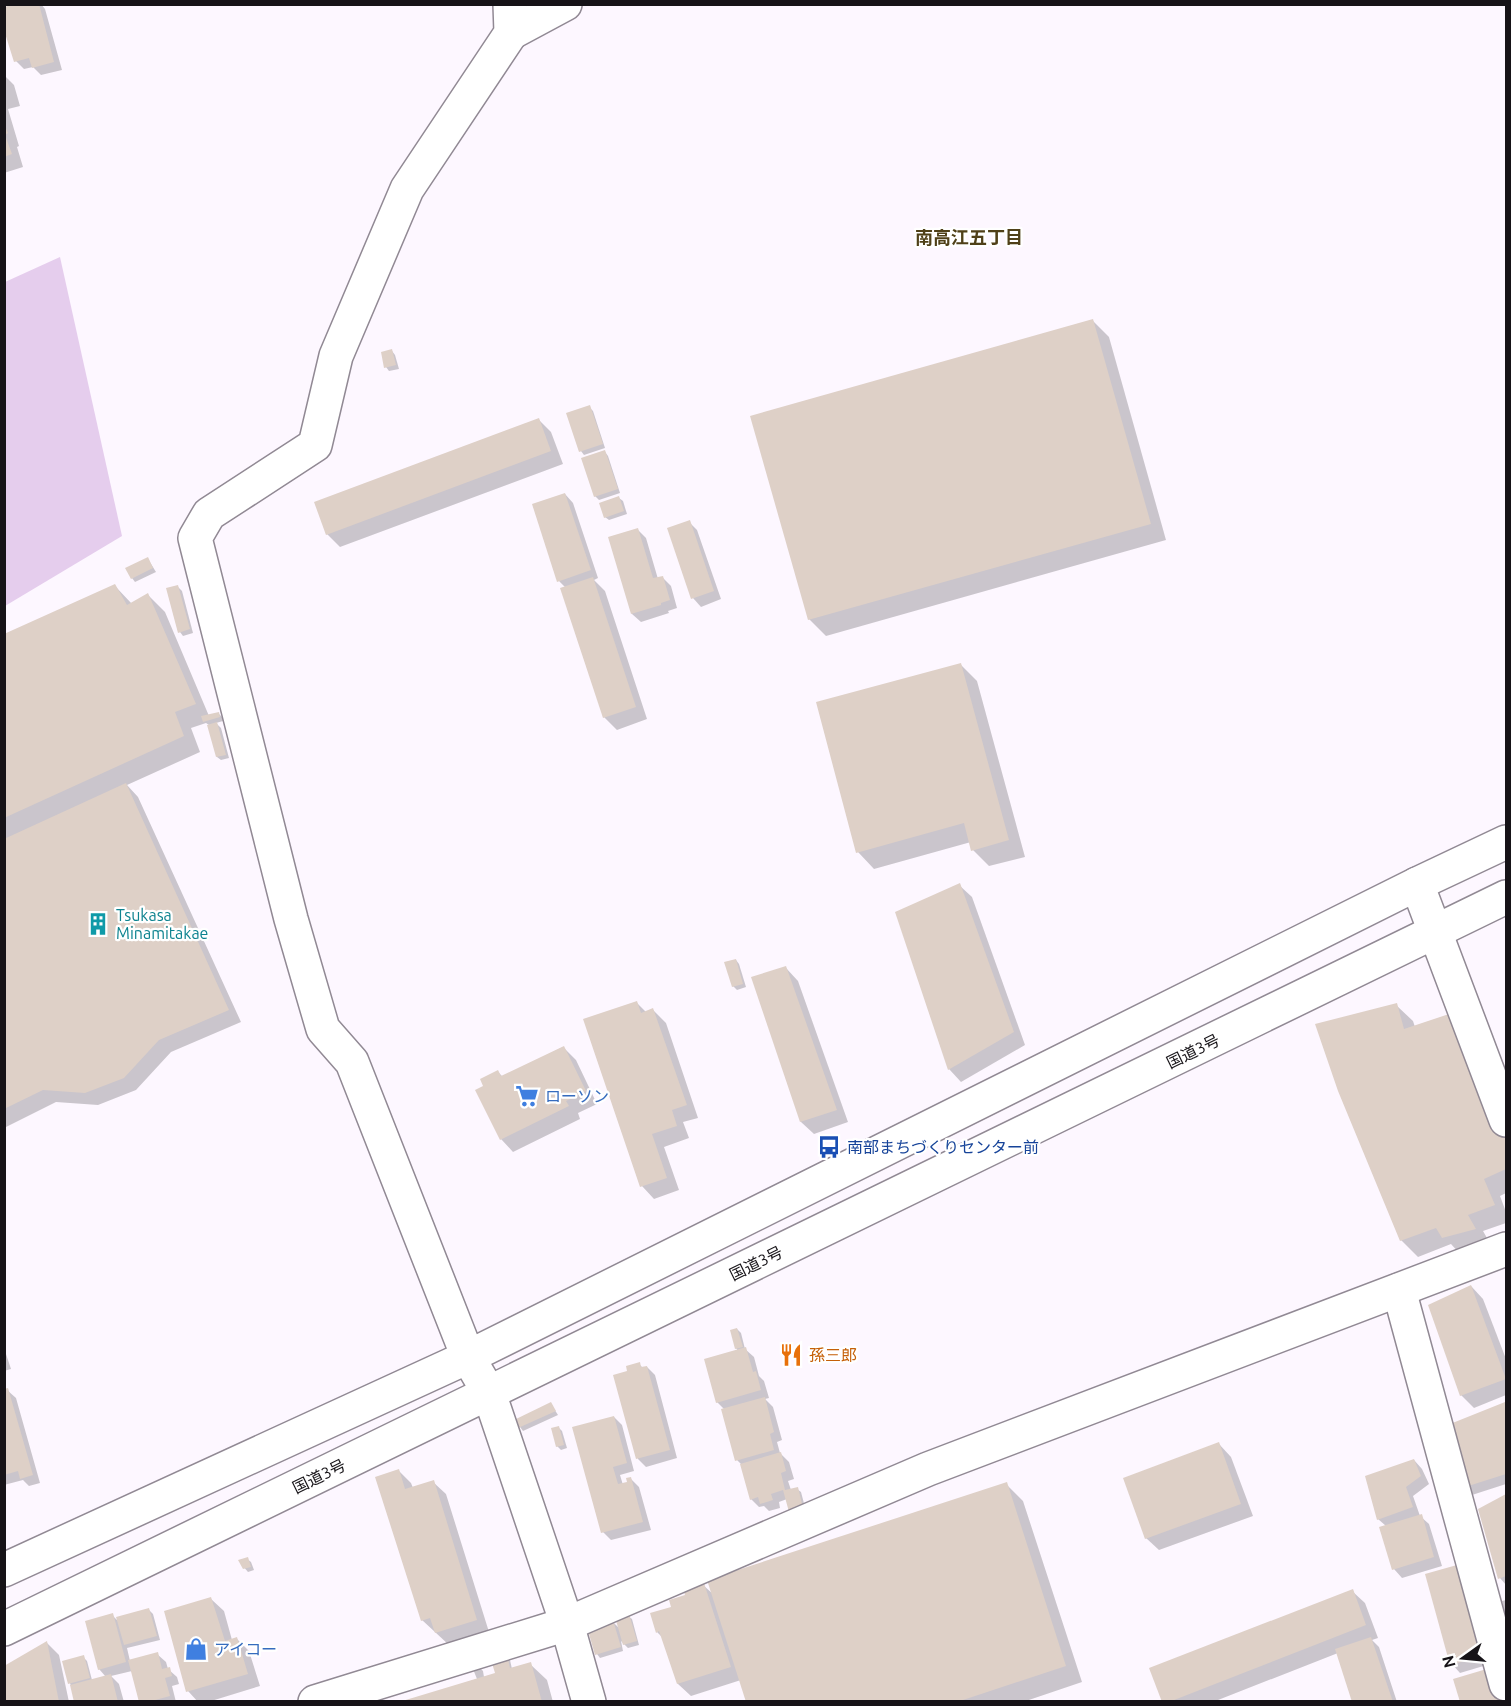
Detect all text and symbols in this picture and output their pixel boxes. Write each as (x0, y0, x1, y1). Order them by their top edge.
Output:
district label: 南高江五丁目 (915, 227, 1023, 247)
place label: Tsukasa Minamitakae (116, 906, 208, 942)
building icon: Tsukasa Minamitakae (85, 911, 111, 937)
street label: 国道3号 (1163, 1030, 1223, 1072)
supermarket icon: ローソン (514, 1083, 540, 1109)
place label: ローソン (545, 1087, 609, 1105)
bus stop icon: 南部まちづくりセンター前 (816, 1134, 842, 1160)
place label: 南部まちづくりセンター前 (847, 1138, 1039, 1156)
street label: 国道3号 (726, 1242, 786, 1284)
restaurant icon: 孫三郎 (778, 1342, 804, 1368)
place label: 孫三郎 (809, 1346, 857, 1364)
street label: 国道3号 (289, 1455, 349, 1497)
north arrow (1433, 1628, 1493, 1688)
shop icon: アイコー (183, 1636, 209, 1662)
place label: アイコー (214, 1640, 277, 1658)
text: N (1438, 1654, 1459, 1670)

